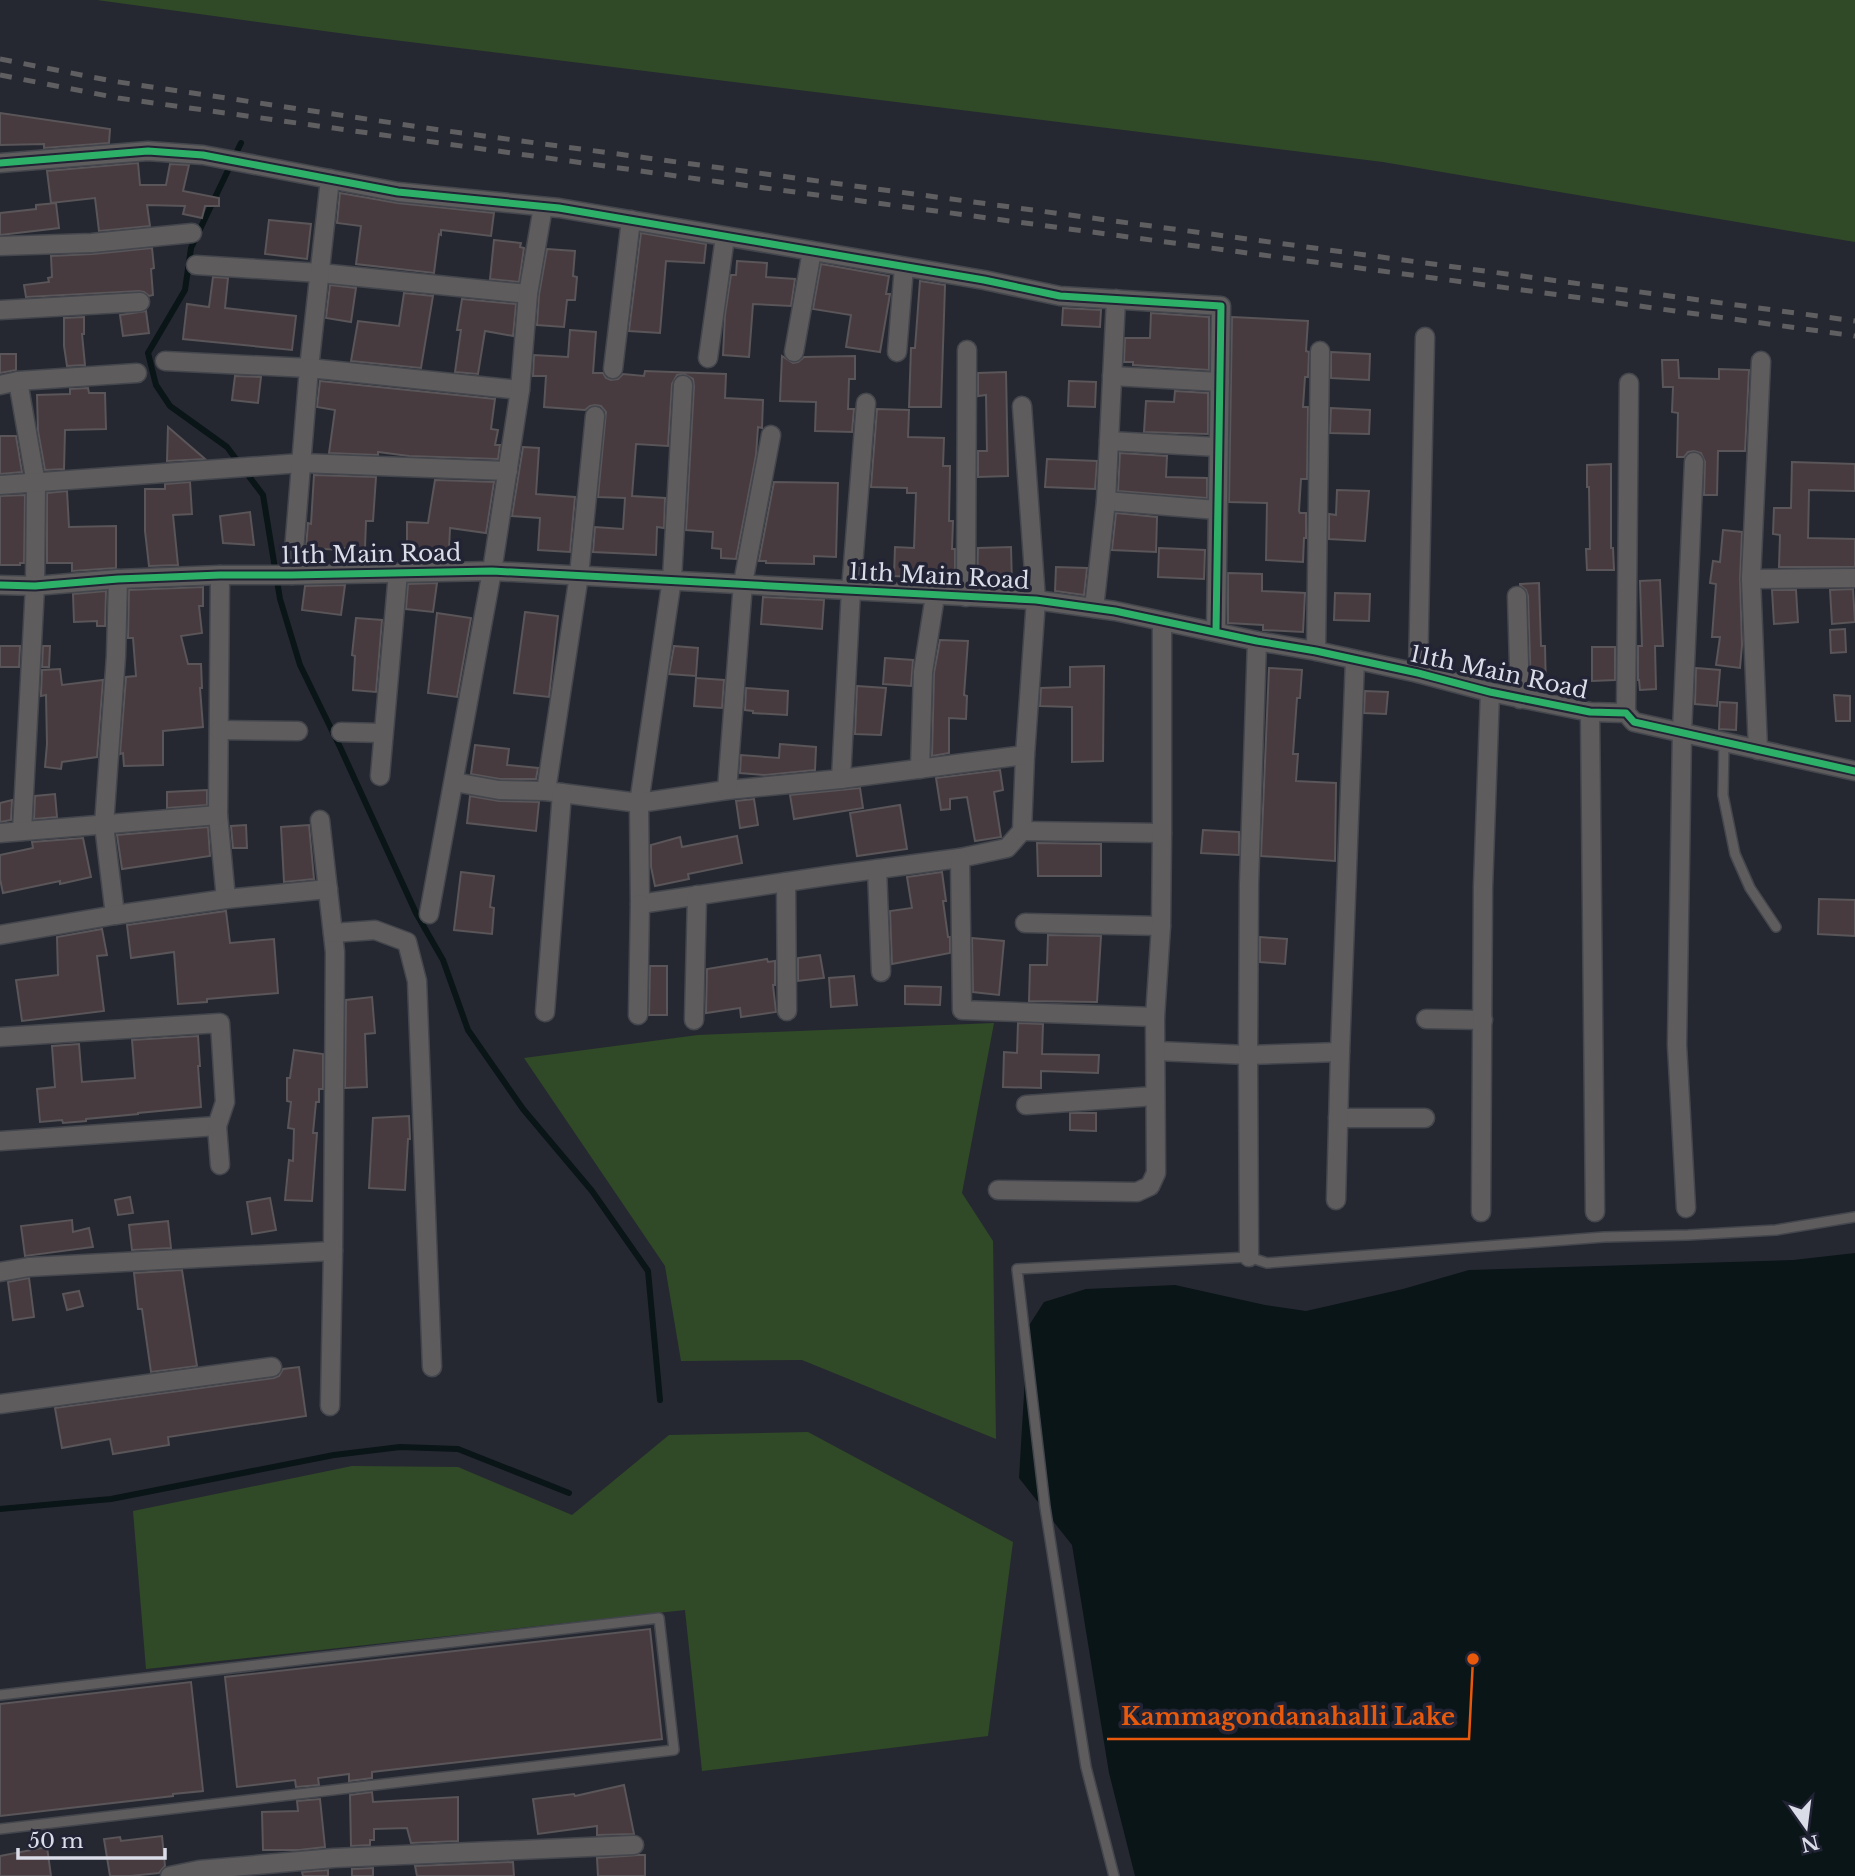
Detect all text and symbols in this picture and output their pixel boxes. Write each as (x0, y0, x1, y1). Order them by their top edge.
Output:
street label: 11th Main Road (280, 538, 462, 570)
street label: 11th Main Road (848, 557, 1030, 595)
street label: 11th Main Road (1408, 639, 1590, 705)
callout: Kammagondanahalli Lake (1107, 1694, 1469, 1739)
text: Kammagondanahalli Lake (1121, 1702, 1455, 1731)
north arrow (1771, 1792, 1841, 1862)
scale bar (18, 1816, 164, 1860)
text: 50 m (28, 1828, 84, 1854)
text: N (1798, 1830, 1821, 1856)

